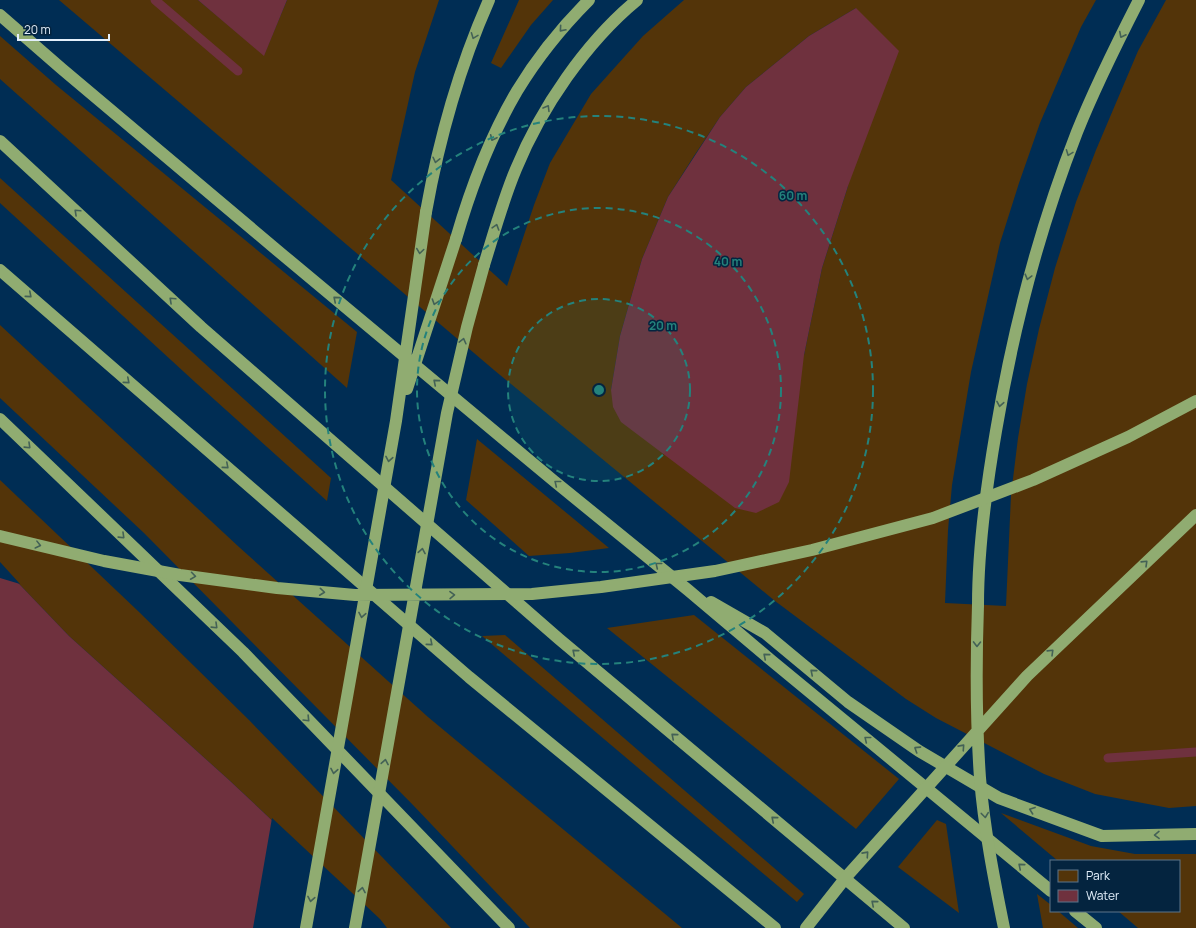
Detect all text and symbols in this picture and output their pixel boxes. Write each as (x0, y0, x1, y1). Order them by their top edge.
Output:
scale bar (18, 16, 109, 42)
text: 20 m (24, 21, 51, 38)
one-way arrow (560, 24, 567, 31)
one-way arrow (1119, 31, 1127, 38)
one-way arrow (470, 33, 478, 40)
one-way arrow (542, 106, 549, 113)
one-way arrow (490, 134, 498, 141)
one-way arrow (1065, 150, 1073, 157)
one-way arrow (433, 157, 441, 164)
text: 60 m (779, 187, 807, 204)
one-way arrow (74, 209, 82, 217)
one-way arrow (491, 224, 499, 231)
one-way arrow (416, 248, 425, 254)
text: 40 m (714, 253, 742, 270)
one-way arrow (1024, 273, 1033, 280)
one-way arrow (25, 291, 32, 298)
one-way arrow (333, 296, 340, 303)
one-way arrow (170, 298, 177, 305)
one-way arrow (431, 299, 440, 306)
text: 20 m (649, 317, 677, 334)
one-way arrow (458, 338, 467, 345)
one-way arrow (123, 376, 130, 383)
one-way arrow (433, 379, 440, 386)
centre of rings (592, 383, 606, 397)
one-way arrow (996, 401, 1005, 407)
one-way arrow (23, 441, 31, 449)
one-way arrow (386, 456, 394, 463)
one-way arrow (221, 461, 228, 468)
one-way arrow (554, 481, 561, 488)
one-way arrow (117, 531, 125, 539)
one-way arrow (35, 541, 41, 549)
one-way arrow (417, 548, 426, 554)
one-way arrow (1141, 561, 1148, 568)
one-way arrow (655, 563, 662, 570)
one-way arrow (190, 571, 196, 580)
one-way arrow (319, 587, 325, 596)
one-way arrow (449, 591, 455, 599)
one-way arrow (358, 612, 367, 618)
one-way arrow (211, 621, 218, 628)
one-way arrow (425, 638, 432, 645)
one-way arrow (973, 641, 981, 647)
one-way arrow (572, 650, 579, 657)
one-way arrow (1046, 650, 1054, 657)
one-way arrow (764, 654, 771, 661)
one-way arrow (810, 670, 817, 677)
one-way arrow (302, 714, 309, 721)
one-way arrow (672, 733, 679, 740)
one-way arrow (864, 736, 871, 743)
one-way arrow (958, 744, 965, 752)
one-way arrow (914, 747, 921, 754)
one-way arrow (380, 759, 388, 765)
one-way arrow (330, 767, 339, 774)
one-way arrow (1028, 806, 1035, 815)
one-way arrow (980, 812, 989, 819)
one-way arrow (771, 817, 779, 824)
one-way arrow (1154, 831, 1160, 839)
one-way arrow (862, 852, 869, 859)
legend (1050, 860, 1180, 912)
one-way arrow (1018, 864, 1026, 871)
text: Park (1086, 867, 1111, 884)
one-way arrow (357, 886, 365, 893)
text: Water (1086, 887, 1120, 904)
one-way arrow (307, 895, 316, 902)
one-way arrow (871, 900, 878, 907)

